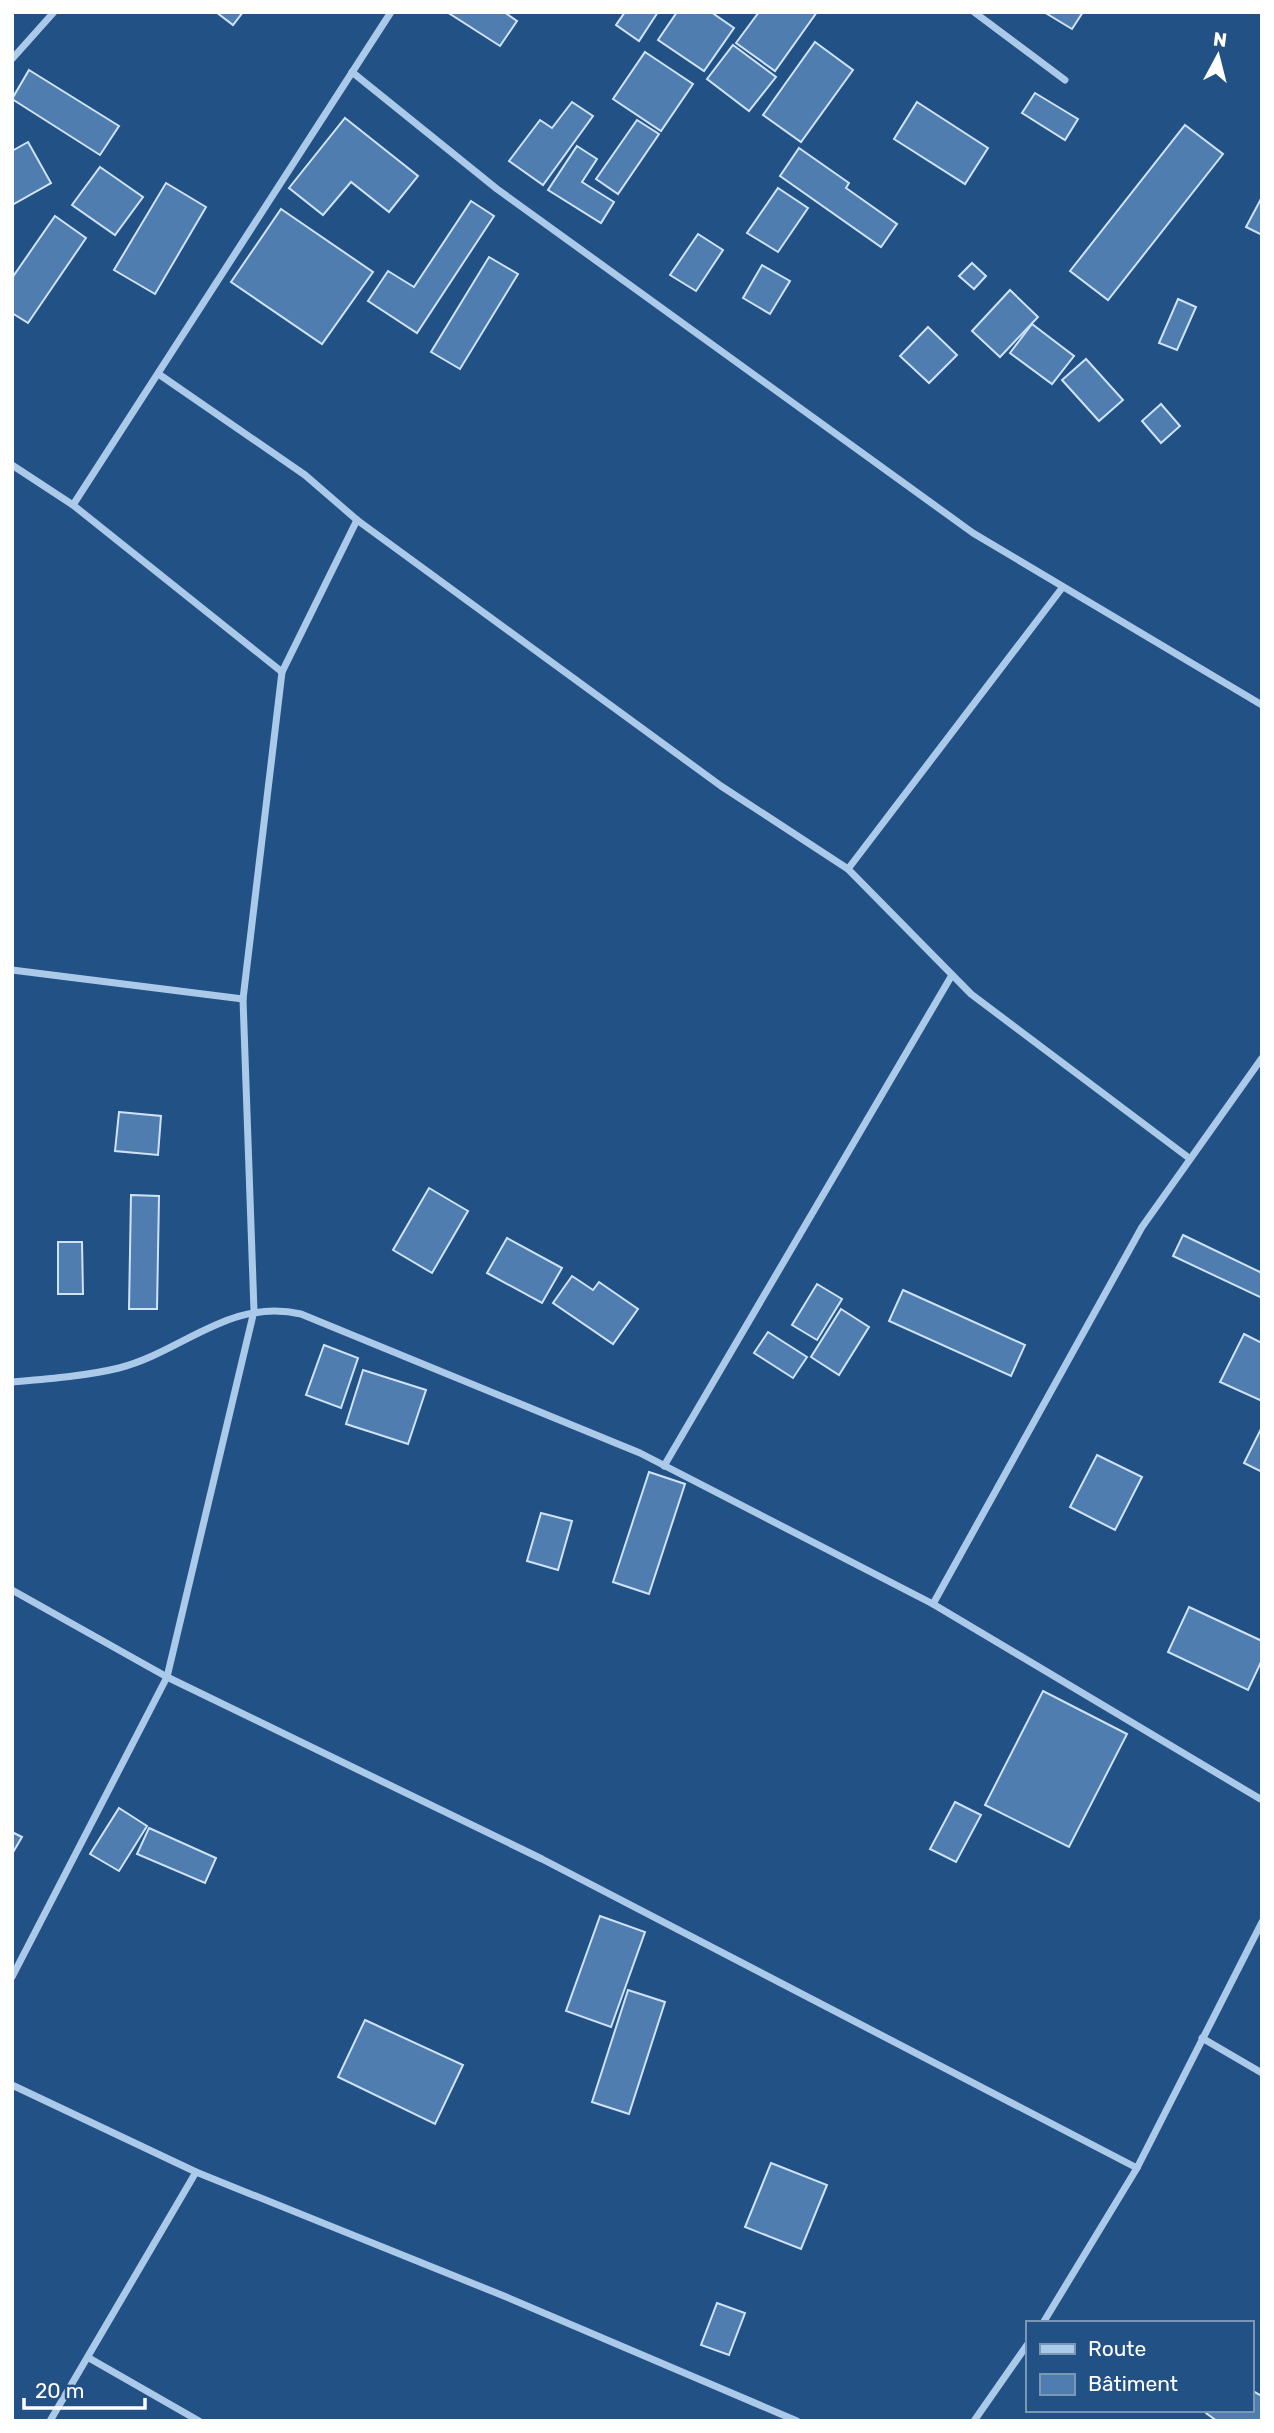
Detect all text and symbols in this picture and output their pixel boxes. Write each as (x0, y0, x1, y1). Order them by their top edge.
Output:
north arrow (1183, 21, 1253, 91)
text: N (1212, 27, 1228, 52)
legend (1026, 2321, 1253, 2412)
text: Route (1088, 2336, 1146, 2361)
scale bar (24, 2366, 145, 2410)
text: Bâtiment (1088, 2371, 1178, 2396)
text: 20 m (35, 2378, 84, 2403)

